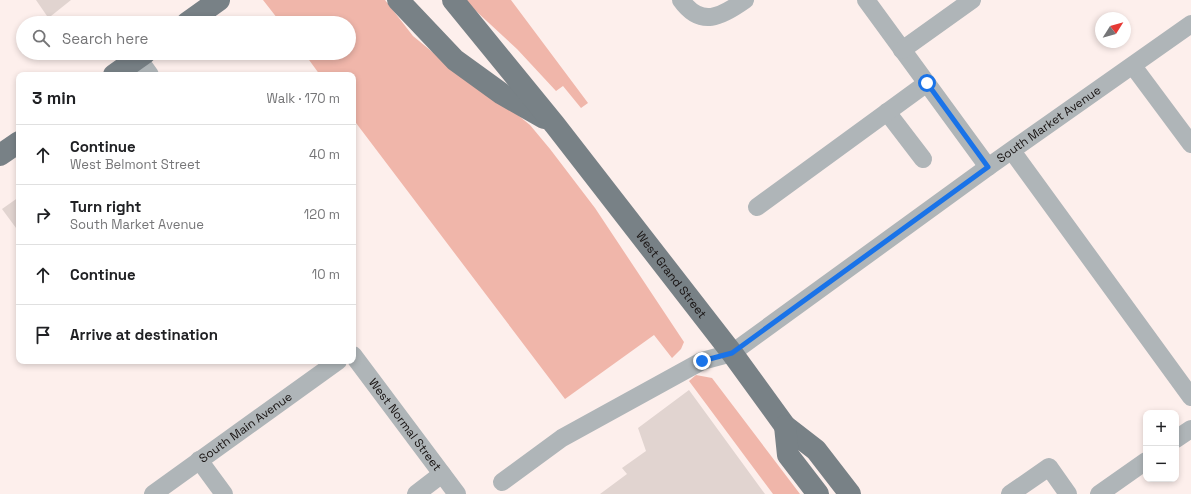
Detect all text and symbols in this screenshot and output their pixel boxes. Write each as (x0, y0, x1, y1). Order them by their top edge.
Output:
north arrow (1095, 12, 1131, 48)
search box (16, 16, 356, 60)
icon: search (30, 27, 52, 49)
text: Search here (62, 29, 148, 48)
route start (918, 74, 936, 92)
street label: South Market Avenue (994, 82, 1104, 166)
text: 3 min (32, 87, 76, 109)
text: Walk · 170 m (266, 90, 340, 107)
text: Continue (70, 137, 136, 156)
icon: ahead (32, 144, 54, 166)
text: 40 m (309, 146, 340, 163)
text: West Belmont Street (70, 156, 200, 173)
text: Turn right (70, 197, 141, 216)
icon: right (32, 204, 54, 226)
text: 120 m (304, 206, 340, 223)
text: South Market Avenue (70, 216, 204, 233)
street label: West Grand Street (632, 228, 710, 322)
icon: ahead (32, 264, 54, 286)
text: Continue (70, 265, 136, 284)
text: 10 m (312, 266, 340, 283)
icon: arrive (32, 324, 54, 346)
text: Arrive at destination (70, 325, 218, 344)
route end (693, 352, 711, 370)
street label: West Normal Street (365, 375, 445, 474)
street label: South Main Avenue (196, 389, 295, 466)
map controls (1143, 410, 1179, 482)
button: + (1143, 410, 1179, 446)
button: − (1143, 446, 1179, 482)

